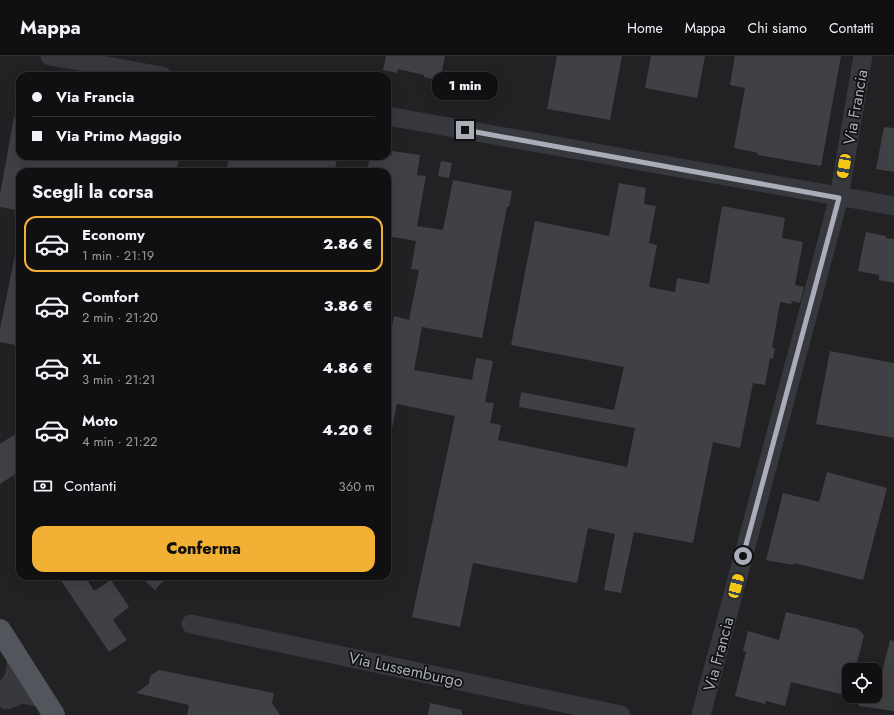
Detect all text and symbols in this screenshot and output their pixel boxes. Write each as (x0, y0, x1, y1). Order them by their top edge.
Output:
text: Mappa (20, 14, 81, 41)
text: Home (627, 18, 663, 38)
text: Mappa (685, 18, 726, 38)
text: Chi siamo (748, 18, 807, 38)
text: Contatti (829, 18, 874, 38)
street label: Via Francia (838, 68, 873, 146)
callout: 1 min (432, 72, 498, 100)
text: 1 min (449, 76, 481, 95)
text: Via Francia (56, 86, 134, 108)
route end (456, 121, 474, 139)
text: Via Primo Maggio (56, 125, 182, 147)
car (836, 153, 852, 179)
text: Scegli la corsa (32, 179, 153, 205)
text: Economy (82, 224, 145, 246)
icon: car (34, 226, 70, 262)
text: 2.86 € (323, 233, 373, 255)
text: 1 min · 21:19 (82, 246, 154, 265)
text: Comfort (82, 286, 139, 308)
icon: car (34, 288, 70, 324)
text: 3.86 € (324, 295, 373, 317)
text: 2 min · 21:20 (82, 308, 158, 327)
text: XL (82, 348, 100, 370)
icon: car (34, 350, 70, 386)
text: 4.86 € (322, 357, 373, 379)
text: 3 min · 21:21 (82, 370, 155, 389)
text: Moto (82, 410, 118, 432)
icon: car (34, 412, 70, 448)
text: 4.20 € (322, 419, 373, 441)
text: 4 min · 21:22 (82, 432, 157, 451)
icon: cash (32, 475, 54, 497)
text: Contanti (64, 475, 117, 497)
text: 360 m (339, 477, 375, 496)
button: Conferma (32, 526, 375, 572)
route start (734, 547, 752, 565)
car (727, 573, 745, 599)
street label: Via Francia (698, 614, 739, 694)
street label: Via Lussemburgo (346, 646, 466, 693)
map controls (842, 663, 882, 703)
button: locate (842, 663, 882, 703)

